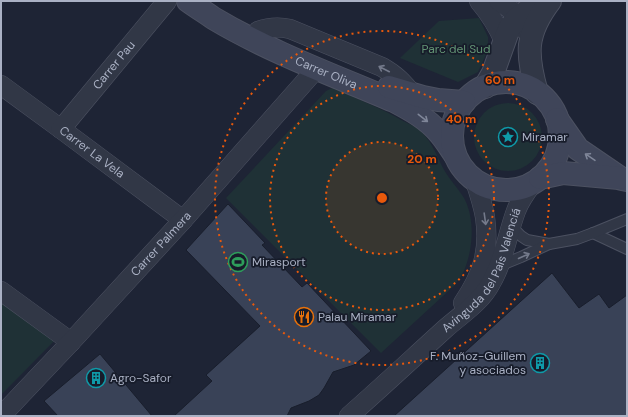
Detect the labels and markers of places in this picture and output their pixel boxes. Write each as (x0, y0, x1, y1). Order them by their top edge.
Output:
place icon: Miramar (497, 126, 519, 148)
place label: Miramar (522, 129, 568, 145)
centre of rings (375, 191, 389, 205)
sports icon: Mirasport (227, 251, 249, 273)
place label: Mirasport (252, 254, 306, 270)
restaurant icon: Palau Miramar (293, 306, 315, 328)
place label: Palau Miramar (318, 309, 397, 325)
place label: F. Muñoz-Guillem y asociados (430, 348, 526, 378)
building icon: F. Muñoz-Guillem y asociados (529, 352, 551, 374)
building icon: Agro-Safor (85, 367, 107, 389)
place label: Agro-Safor (110, 370, 172, 386)

